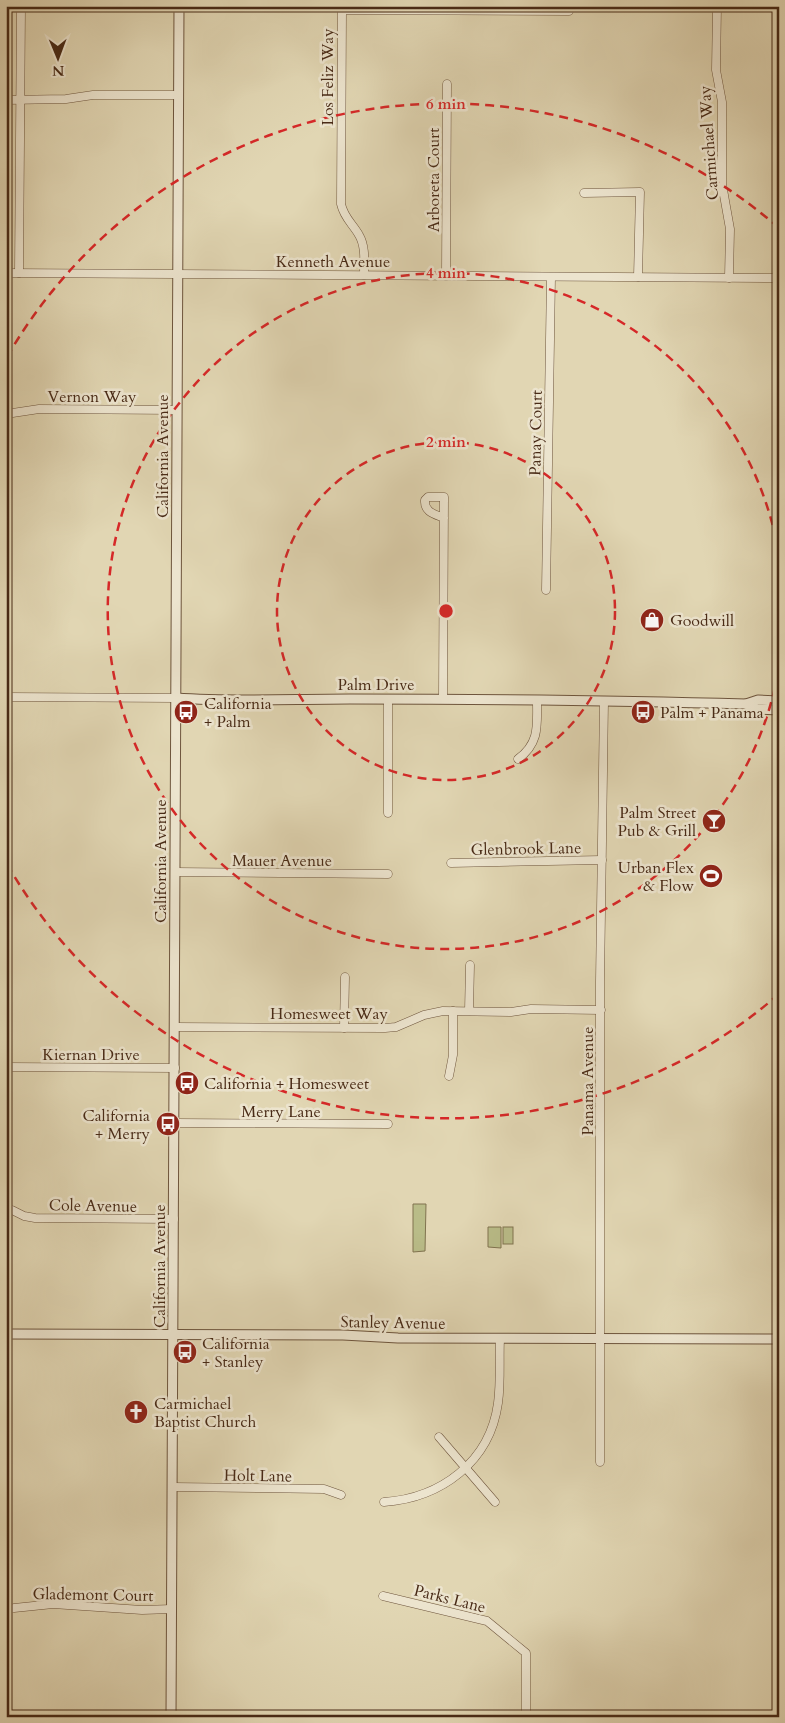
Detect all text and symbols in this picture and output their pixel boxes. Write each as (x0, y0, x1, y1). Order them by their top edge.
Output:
street label: Los Feliz Way (317, 28, 339, 126)
north arrow (32, 32, 82, 82)
text: N (52, 61, 64, 80)
street label: Carmichael Way (694, 84, 724, 201)
text: 6 min (426, 94, 466, 114)
street label: Arboreta Court (423, 128, 445, 232)
street label: Kenneth Avenue (276, 251, 390, 273)
text: 4 min (426, 263, 466, 283)
street label: Vernon Way (47, 386, 137, 408)
street label: Panay Court (524, 390, 548, 476)
street label: California Avenue (152, 394, 174, 518)
text: 2 min (426, 432, 466, 452)
centre of rings (437, 602, 455, 620)
shop icon: Goodwill (639, 607, 665, 633)
place label: Goodwill (670, 610, 734, 632)
street label: Palm Drive (338, 674, 414, 696)
place label: California + Palm (204, 693, 272, 733)
bus stop icon: California + Palm (173, 699, 199, 725)
bus stop icon: Palm + Panama (630, 699, 656, 725)
place label: Palm + Panama (660, 702, 764, 724)
street label: California Avenue (150, 799, 172, 923)
place label: Palm Street Pub & Grill (618, 802, 696, 842)
bar icon: Palm Street Pub & Grill (701, 808, 727, 834)
street label: Glenbrook Lane (471, 837, 582, 861)
street label: Mauer Avenue (232, 850, 332, 872)
place label: Urban Flex & Flow (618, 857, 694, 897)
sports icon: Urban Flex & Flow (698, 863, 724, 889)
street label: Homesweet Way (270, 1003, 389, 1025)
street label: Panama Avenue (577, 1026, 599, 1136)
street label: Kiernan Drive (42, 1044, 140, 1066)
bus stop icon: California + Homesweet (174, 1070, 200, 1096)
place label: California + Homesweet (204, 1073, 369, 1095)
street label: Merry Lane (241, 1101, 321, 1123)
place label: California + Merry (82, 1105, 151, 1145)
bus stop icon: California + Merry (155, 1111, 181, 1137)
street label: Cole Avenue (49, 1194, 137, 1218)
street label: California Avenue (149, 1204, 171, 1328)
street label: Stanley Avenue (340, 1311, 446, 1335)
place label: California + Stanley (202, 1333, 270, 1373)
bus stop icon: California + Stanley (172, 1339, 198, 1365)
place label: Carmichael Baptist Church (154, 1393, 256, 1433)
church icon: Carmichael Baptist Church (123, 1399, 149, 1425)
street label: Holt Lane (224, 1464, 292, 1488)
street label: Parks Lane (411, 1579, 488, 1619)
street label: Glademont Court (32, 1583, 153, 1607)

